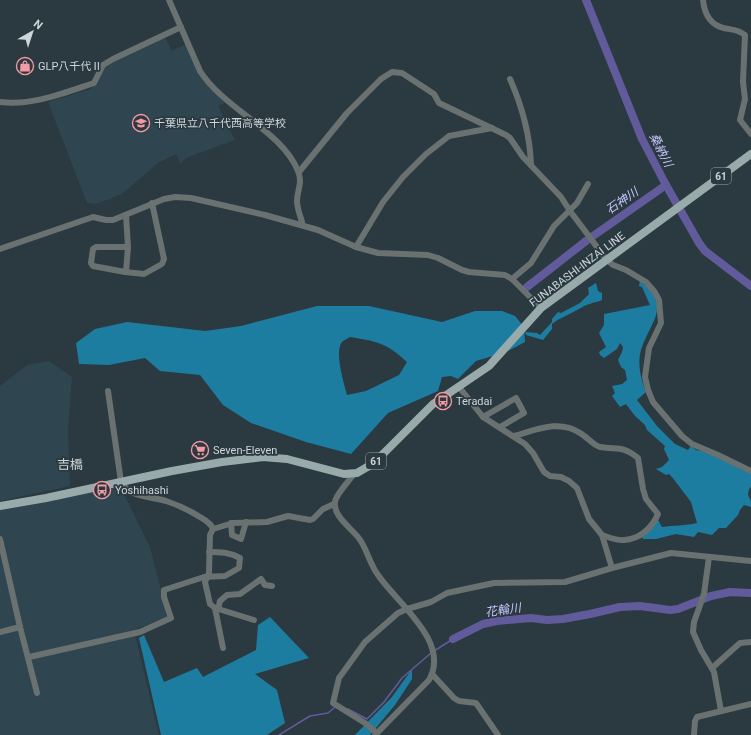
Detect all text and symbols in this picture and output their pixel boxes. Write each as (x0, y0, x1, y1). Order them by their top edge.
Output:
north arrow (12, 12, 52, 52)
text: N (31, 17, 45, 32)
shop icon: GLP八千代Ⅱ (15, 56, 35, 76)
place label: GLP八千代Ⅱ (38, 60, 102, 73)
school or university icon: 千葉県立八千代西高等学校 (131, 113, 151, 133)
place label: 千葉県立八千代西高等学校 (154, 117, 286, 130)
water label: 桑納川 (647, 131, 676, 171)
road number: 61 (711, 168, 731, 184)
water label: 石神川 (603, 184, 642, 217)
street label: FUNABASHI-INZAI LINE (527, 229, 628, 310)
bus stop icon: Teradai (433, 391, 453, 411)
place label: Teradai (456, 395, 492, 408)
supermarket icon: Seven-Eleven (190, 440, 210, 460)
place label: Seven-Eleven (213, 444, 277, 457)
road number: 61 (366, 453, 386, 469)
district label: 吉橋 (57, 457, 83, 472)
bus stop icon: Yoshihashi (92, 480, 112, 500)
place label: Yoshihashi (115, 484, 168, 497)
water label: 花輪川 (484, 600, 524, 619)

